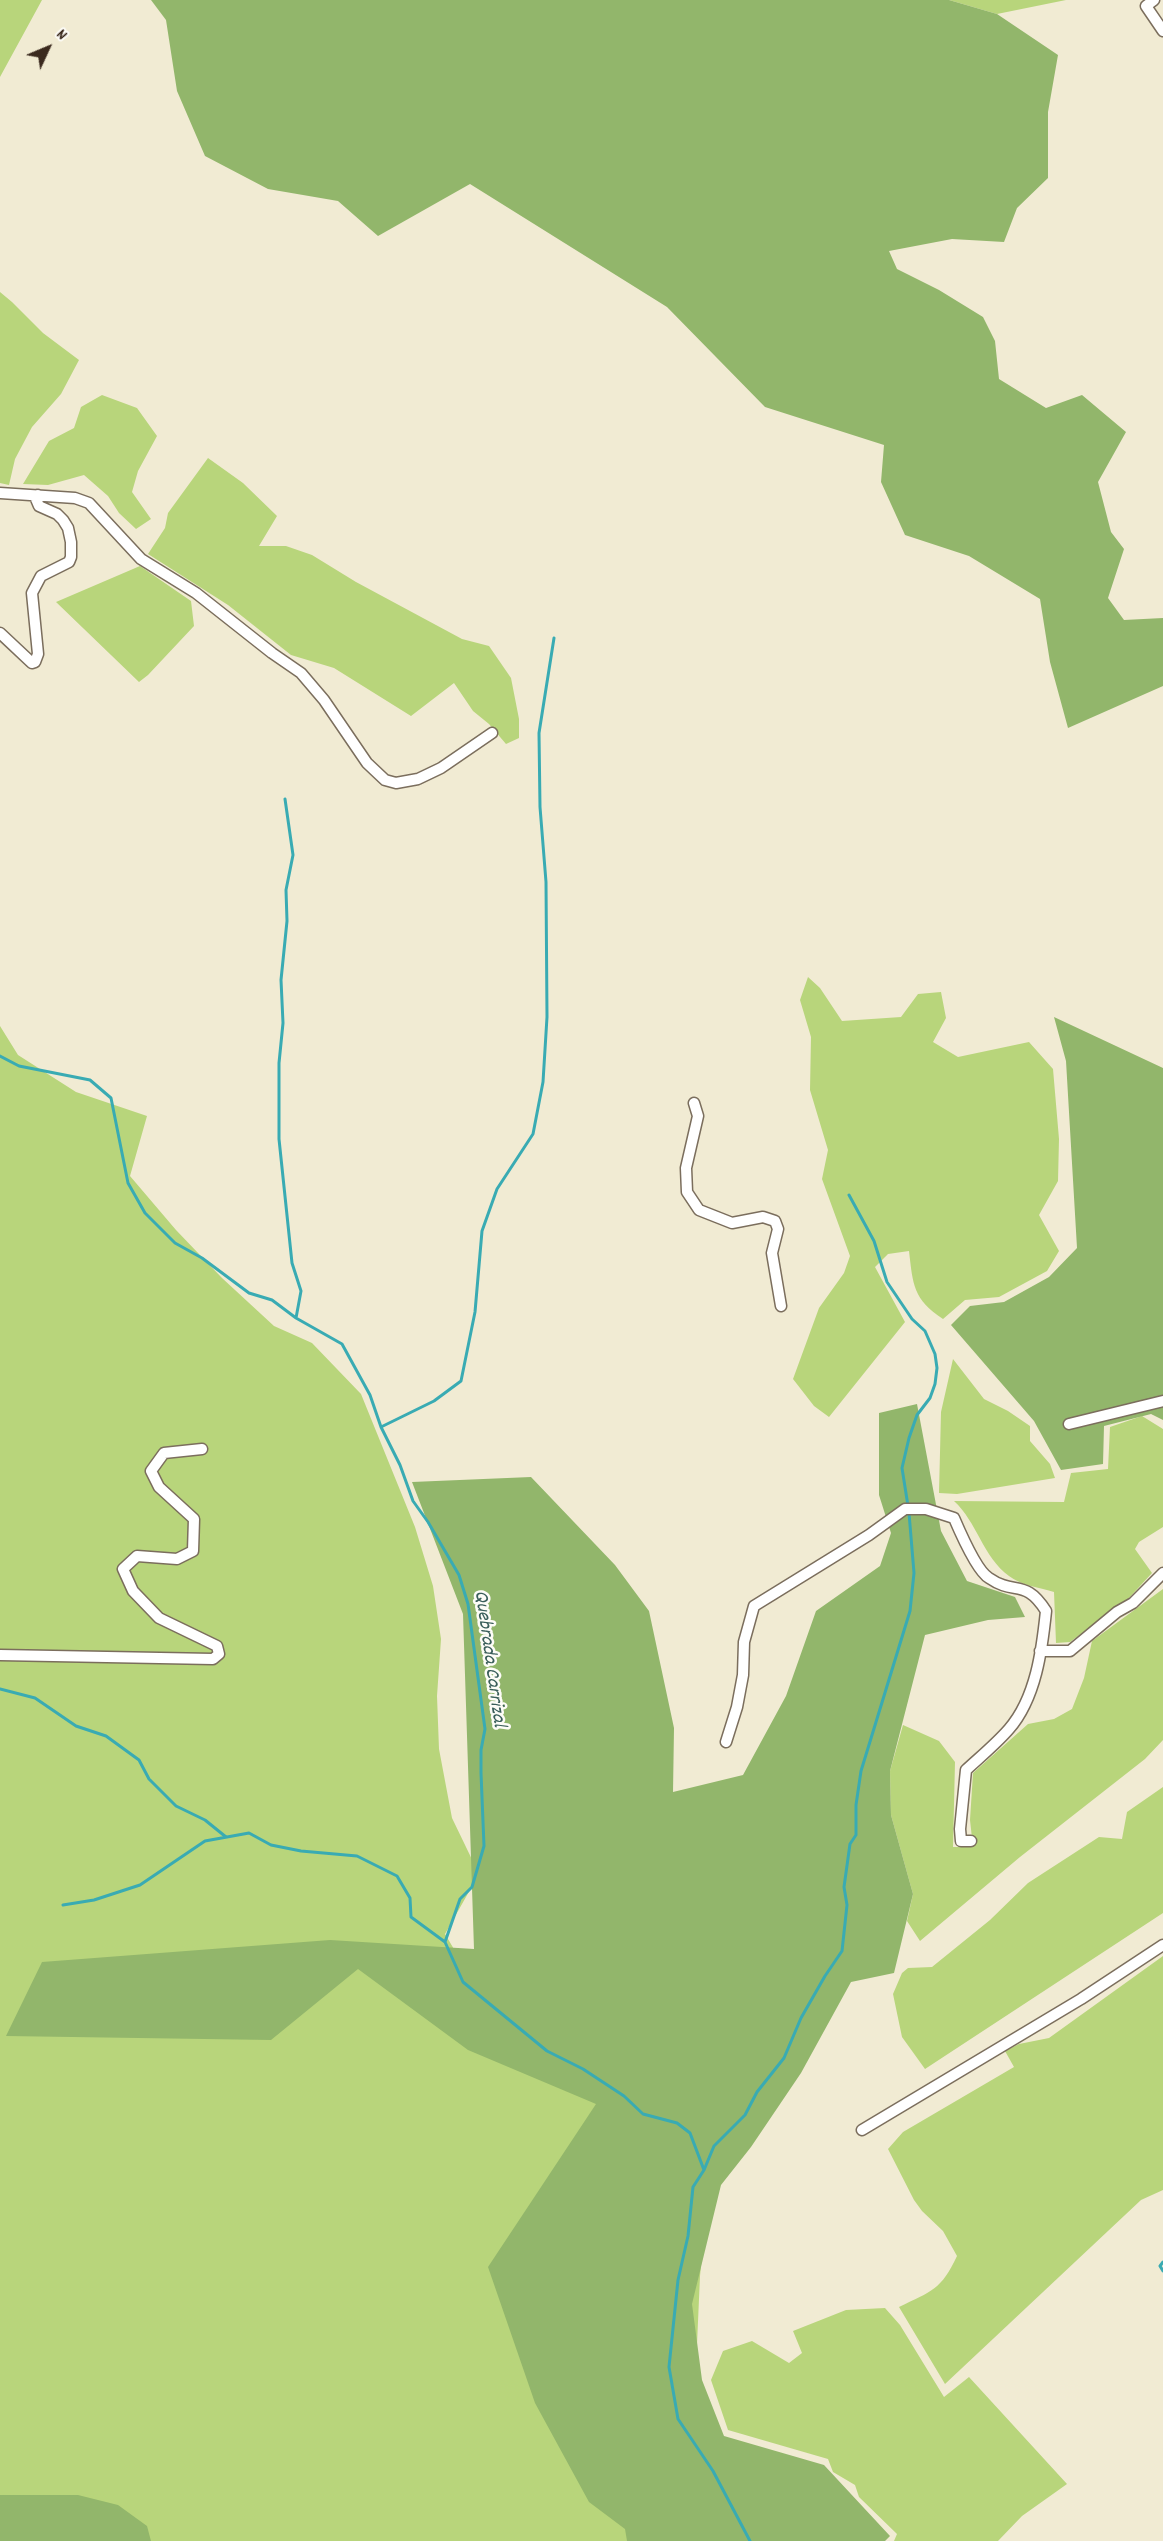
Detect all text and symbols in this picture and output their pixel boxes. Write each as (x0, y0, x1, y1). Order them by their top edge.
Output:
north arrow (18, 18, 78, 78)
text: N (50, 24, 72, 46)
water label: Quebrada Carrizal (467, 1589, 509, 1729)

